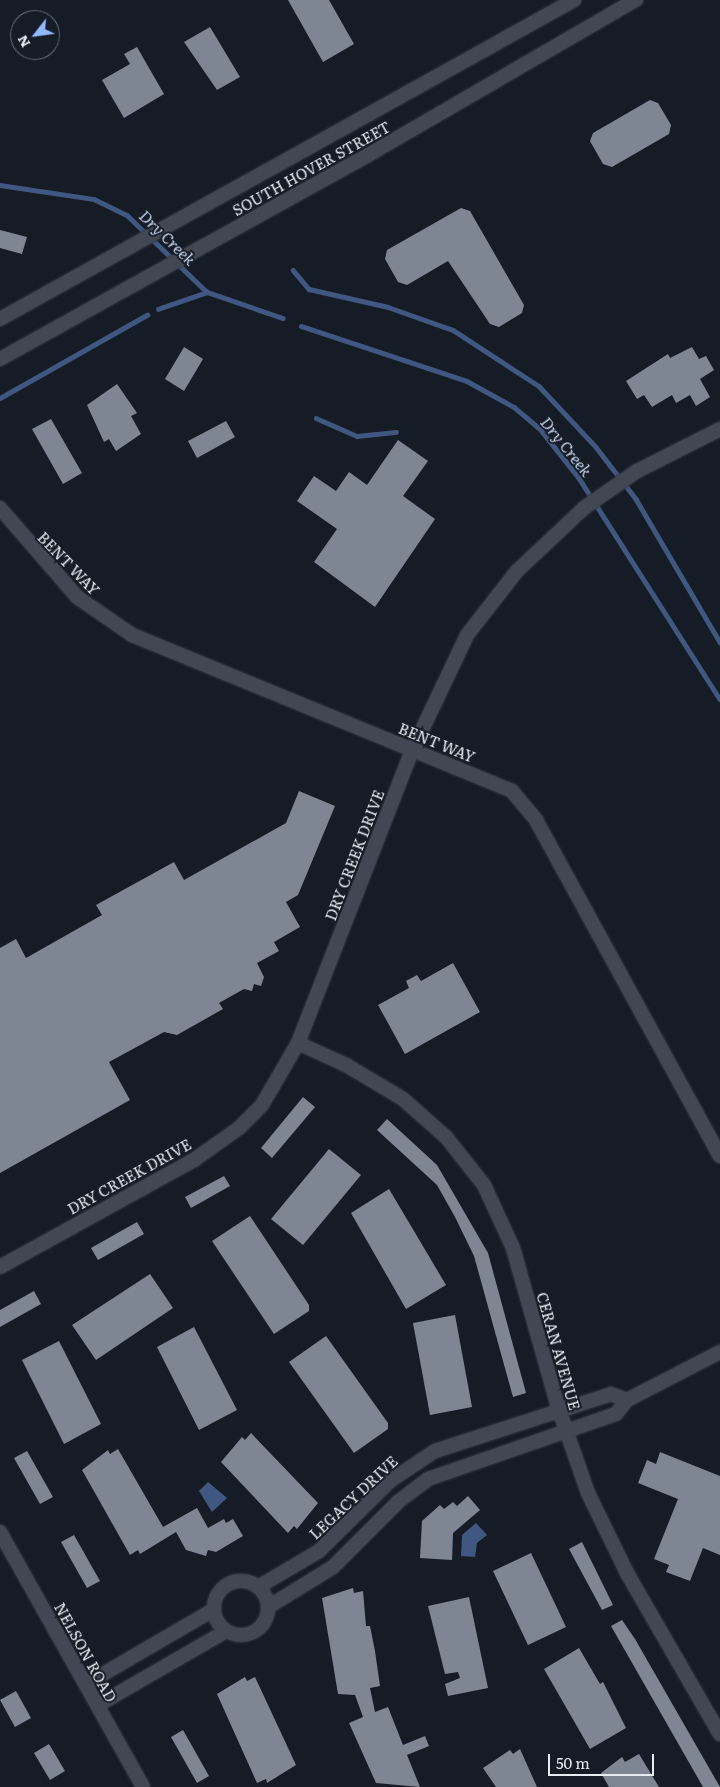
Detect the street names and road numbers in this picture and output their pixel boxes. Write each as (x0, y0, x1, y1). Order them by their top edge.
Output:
street label: SOUTH HOVER STREET (229, 117, 393, 219)
street label: BENT WAY (34, 528, 104, 598)
street label: BENT WAY (396, 719, 478, 765)
street label: DRY CREEK DRIVE (321, 787, 387, 923)
street label: DRY CREEK DRIVE (64, 1135, 194, 1217)
street label: CERAN AVENUE (534, 1290, 584, 1412)
street label: LEGACY DRIVE (305, 1451, 401, 1543)
street label: NELSON ROAD (51, 1599, 121, 1705)

